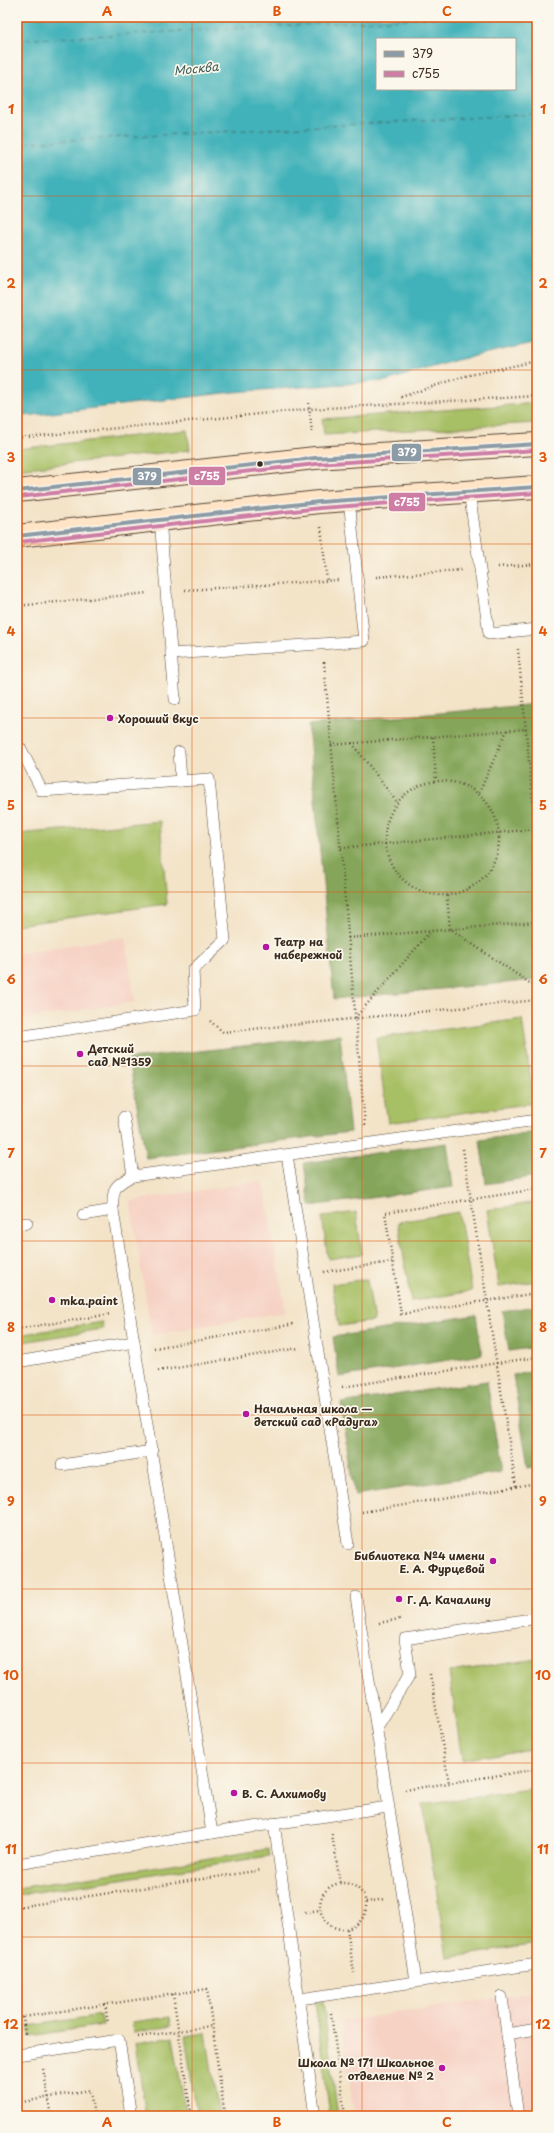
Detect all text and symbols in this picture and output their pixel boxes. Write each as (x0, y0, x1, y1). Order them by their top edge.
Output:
text: A (102, 1, 112, 20)
text: B (273, 1, 282, 20)
text: C (442, 1, 452, 20)
legend (376, 38, 516, 90)
text: 379 (412, 44, 433, 62)
water label: Москва (173, 57, 220, 79)
text: с755 (412, 64, 440, 82)
text: 1 (8, 99, 14, 118)
text: 1 (540, 99, 546, 118)
text: 2 (6, 273, 16, 292)
text: 2 (538, 273, 548, 292)
line badge: 379 (391, 443, 422, 462)
text: 379 (397, 443, 417, 460)
text: 3 (7, 447, 16, 466)
text: 3 (539, 447, 548, 466)
unlabelled marker (255, 459, 265, 469)
line badge: с755 (188, 466, 226, 486)
line badge: 379 (132, 467, 162, 486)
text: 379 (137, 467, 157, 484)
text: с755 (194, 467, 220, 484)
line badge: с755 (388, 492, 426, 512)
text: с755 (394, 493, 420, 510)
text: 4 (7, 621, 16, 640)
text: 4 (539, 621, 548, 640)
place label: Хороший вкус (118, 710, 199, 727)
marker: Хороший вкус (105, 713, 115, 723)
text: 5 (7, 795, 15, 814)
text: 5 (539, 795, 547, 814)
place label: Театр на набережной (274, 933, 343, 963)
marker: Театр на набережной (261, 942, 271, 952)
text: 6 (6, 969, 16, 988)
text: 6 (538, 969, 548, 988)
place label: Детский сад №1359 (87, 1040, 152, 1070)
marker: Детский сад №1359 (75, 1049, 85, 1059)
text: 7 (7, 1143, 15, 1162)
text: 7 (539, 1143, 547, 1162)
place label: mka.paint (60, 1292, 118, 1309)
marker: mka.paint (47, 1295, 57, 1305)
text: 8 (7, 1317, 15, 1336)
text: 8 (539, 1317, 547, 1336)
place label: Начальная школа — детский сад «Радуга» (254, 1400, 378, 1430)
marker: Начальная школа — детский сад «Радуга» (241, 1409, 251, 1419)
text: 9 (7, 1491, 15, 1510)
text: 9 (539, 1491, 547, 1510)
place label: Библиотека №4 имени Е. А. Фурцевой (354, 1547, 485, 1577)
marker: Библиотека №4 имени Е. А. Фурцевой (488, 1556, 498, 1566)
place label: Г. Д. Качалину (407, 1591, 491, 1608)
marker: Г. Д. Качалину (394, 1594, 404, 1604)
text: 10 (3, 1665, 19, 1684)
text: 10 (535, 1665, 551, 1684)
place label: В. С. Алхимову (242, 1785, 326, 1802)
marker: В. С. Алхимову (229, 1788, 239, 1798)
text: 11 (5, 1839, 17, 1858)
text: 11 (537, 1839, 549, 1858)
text: 12 (3, 2014, 19, 2033)
text: 12 (535, 2014, 551, 2033)
place label: Школа № 171 Школьное отделение № 2 (298, 2054, 435, 2084)
marker: Школа № 171 Школьное отделение № 2 (437, 2063, 447, 2073)
text: A (102, 2112, 112, 2131)
text: B (273, 2112, 282, 2131)
text: C (442, 2112, 452, 2131)

